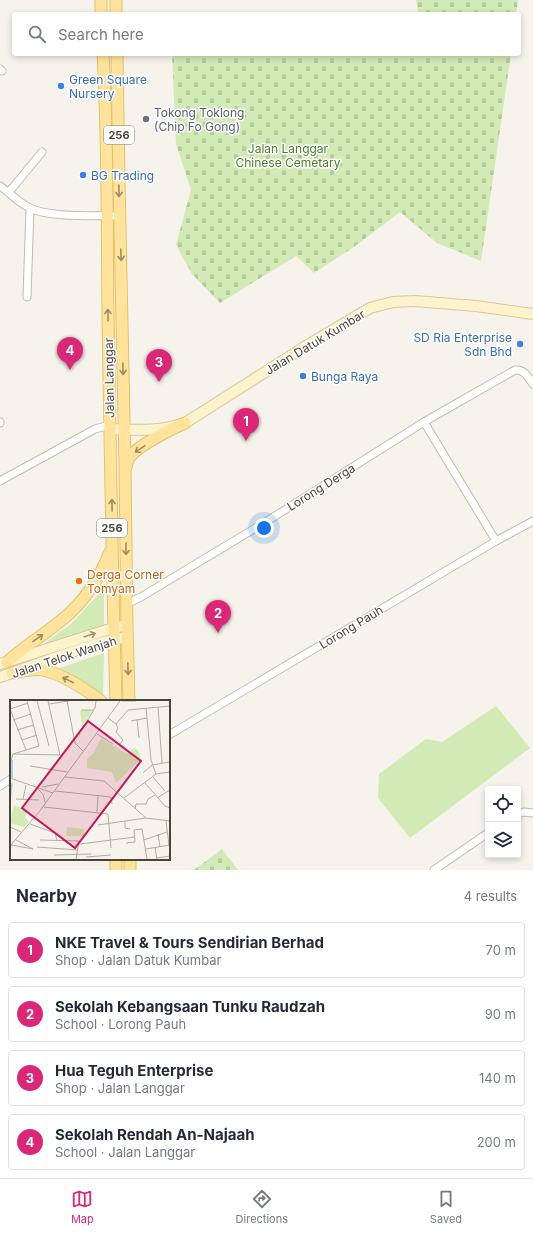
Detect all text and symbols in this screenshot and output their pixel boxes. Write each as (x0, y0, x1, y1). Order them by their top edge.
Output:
search box (12, 12, 521, 56)
icon: search (26, 23, 48, 45)
text: Search here (58, 25, 144, 44)
place label: Green Square Nursery (69, 72, 147, 101)
marker: Green Square Nursery (56, 81, 66, 91)
place label: Tokong Toklong (Chip Fo Gong) (154, 105, 244, 134)
marker: Tokong Toklong (Chip Fo Gong) (141, 114, 151, 124)
road number: 256 (104, 126, 134, 144)
park label: Jalan Langgar Chinese Cemetary (236, 141, 341, 170)
place label: BG Trading (91, 168, 154, 183)
marker: BG Trading (78, 170, 88, 180)
one-way arrow (115, 184, 123, 197)
one-way arrow (117, 248, 125, 261)
street label: Jalan Datuk Kumbar (262, 306, 368, 378)
one-way arrow (104, 309, 112, 322)
place label: SD Ria Enterprise Sdn Bhd (413, 330, 512, 359)
pin: 4 (57, 337, 83, 370)
street label: Jalan Langgar (101, 337, 117, 418)
marker: SD Ria Enterprise Sdn Bhd (515, 339, 525, 349)
pin: 3 (146, 349, 172, 382)
one-way arrow (119, 362, 127, 375)
place label: Bunga Raya (311, 369, 378, 384)
marker: Bunga Raya (298, 371, 308, 381)
pin: 1 (233, 408, 259, 441)
one-way arrow (134, 445, 145, 453)
street label: Lorong Derga (284, 460, 358, 514)
one-way arrow (108, 499, 115, 512)
your location (254, 518, 274, 538)
road number: 256 (97, 519, 127, 537)
one-way arrow (122, 542, 130, 555)
place label: Derga Corner Tomyam (87, 567, 164, 596)
marker: Derga Corner Tomyam (74, 576, 84, 586)
pin: 2 (205, 600, 231, 633)
street label: Lorong Pauh (316, 602, 386, 652)
one-way arrow (84, 631, 97, 638)
street label: Jalan Telok Wanjah (10, 633, 118, 681)
one-way arrow (32, 634, 43, 642)
one-way arrow (125, 662, 132, 675)
one-way arrow (62, 676, 74, 683)
inset map (10, 700, 170, 860)
map controls (485, 786, 521, 858)
button: locate (485, 786, 521, 822)
button: layers (485, 822, 521, 858)
text: Nearby (16, 886, 77, 906)
text: 4 results (464, 888, 517, 904)
text: NKE Travel & Tours Sendirian Berhad (55, 933, 324, 952)
text: 1 (27, 942, 33, 958)
text: 70 m (486, 942, 516, 958)
text: Shop · Jalan Datuk Kumbar (55, 952, 221, 968)
text: Sekolah Kebangsaan Tunku Raudzah (55, 997, 325, 1016)
text: 2 (26, 1006, 34, 1022)
text: 90 m (485, 1006, 516, 1022)
text: School · Lorong Pauh (55, 1016, 186, 1032)
text: Hua Teguh Enterprise (55, 1061, 213, 1080)
text: 3 (26, 1070, 34, 1086)
text: 140 m (479, 1070, 516, 1086)
text: Shop · Jalan Langgar (55, 1080, 185, 1096)
text: Sekolah Rendah An-Najaah (55, 1125, 255, 1144)
text: 4 (26, 1134, 34, 1150)
text: 200 m (477, 1134, 516, 1150)
text: School · Jalan Langgar (55, 1144, 195, 1160)
tab: Map (71, 1188, 94, 1226)
tab: Directions (236, 1188, 288, 1226)
tab: Saved (430, 1188, 462, 1226)

